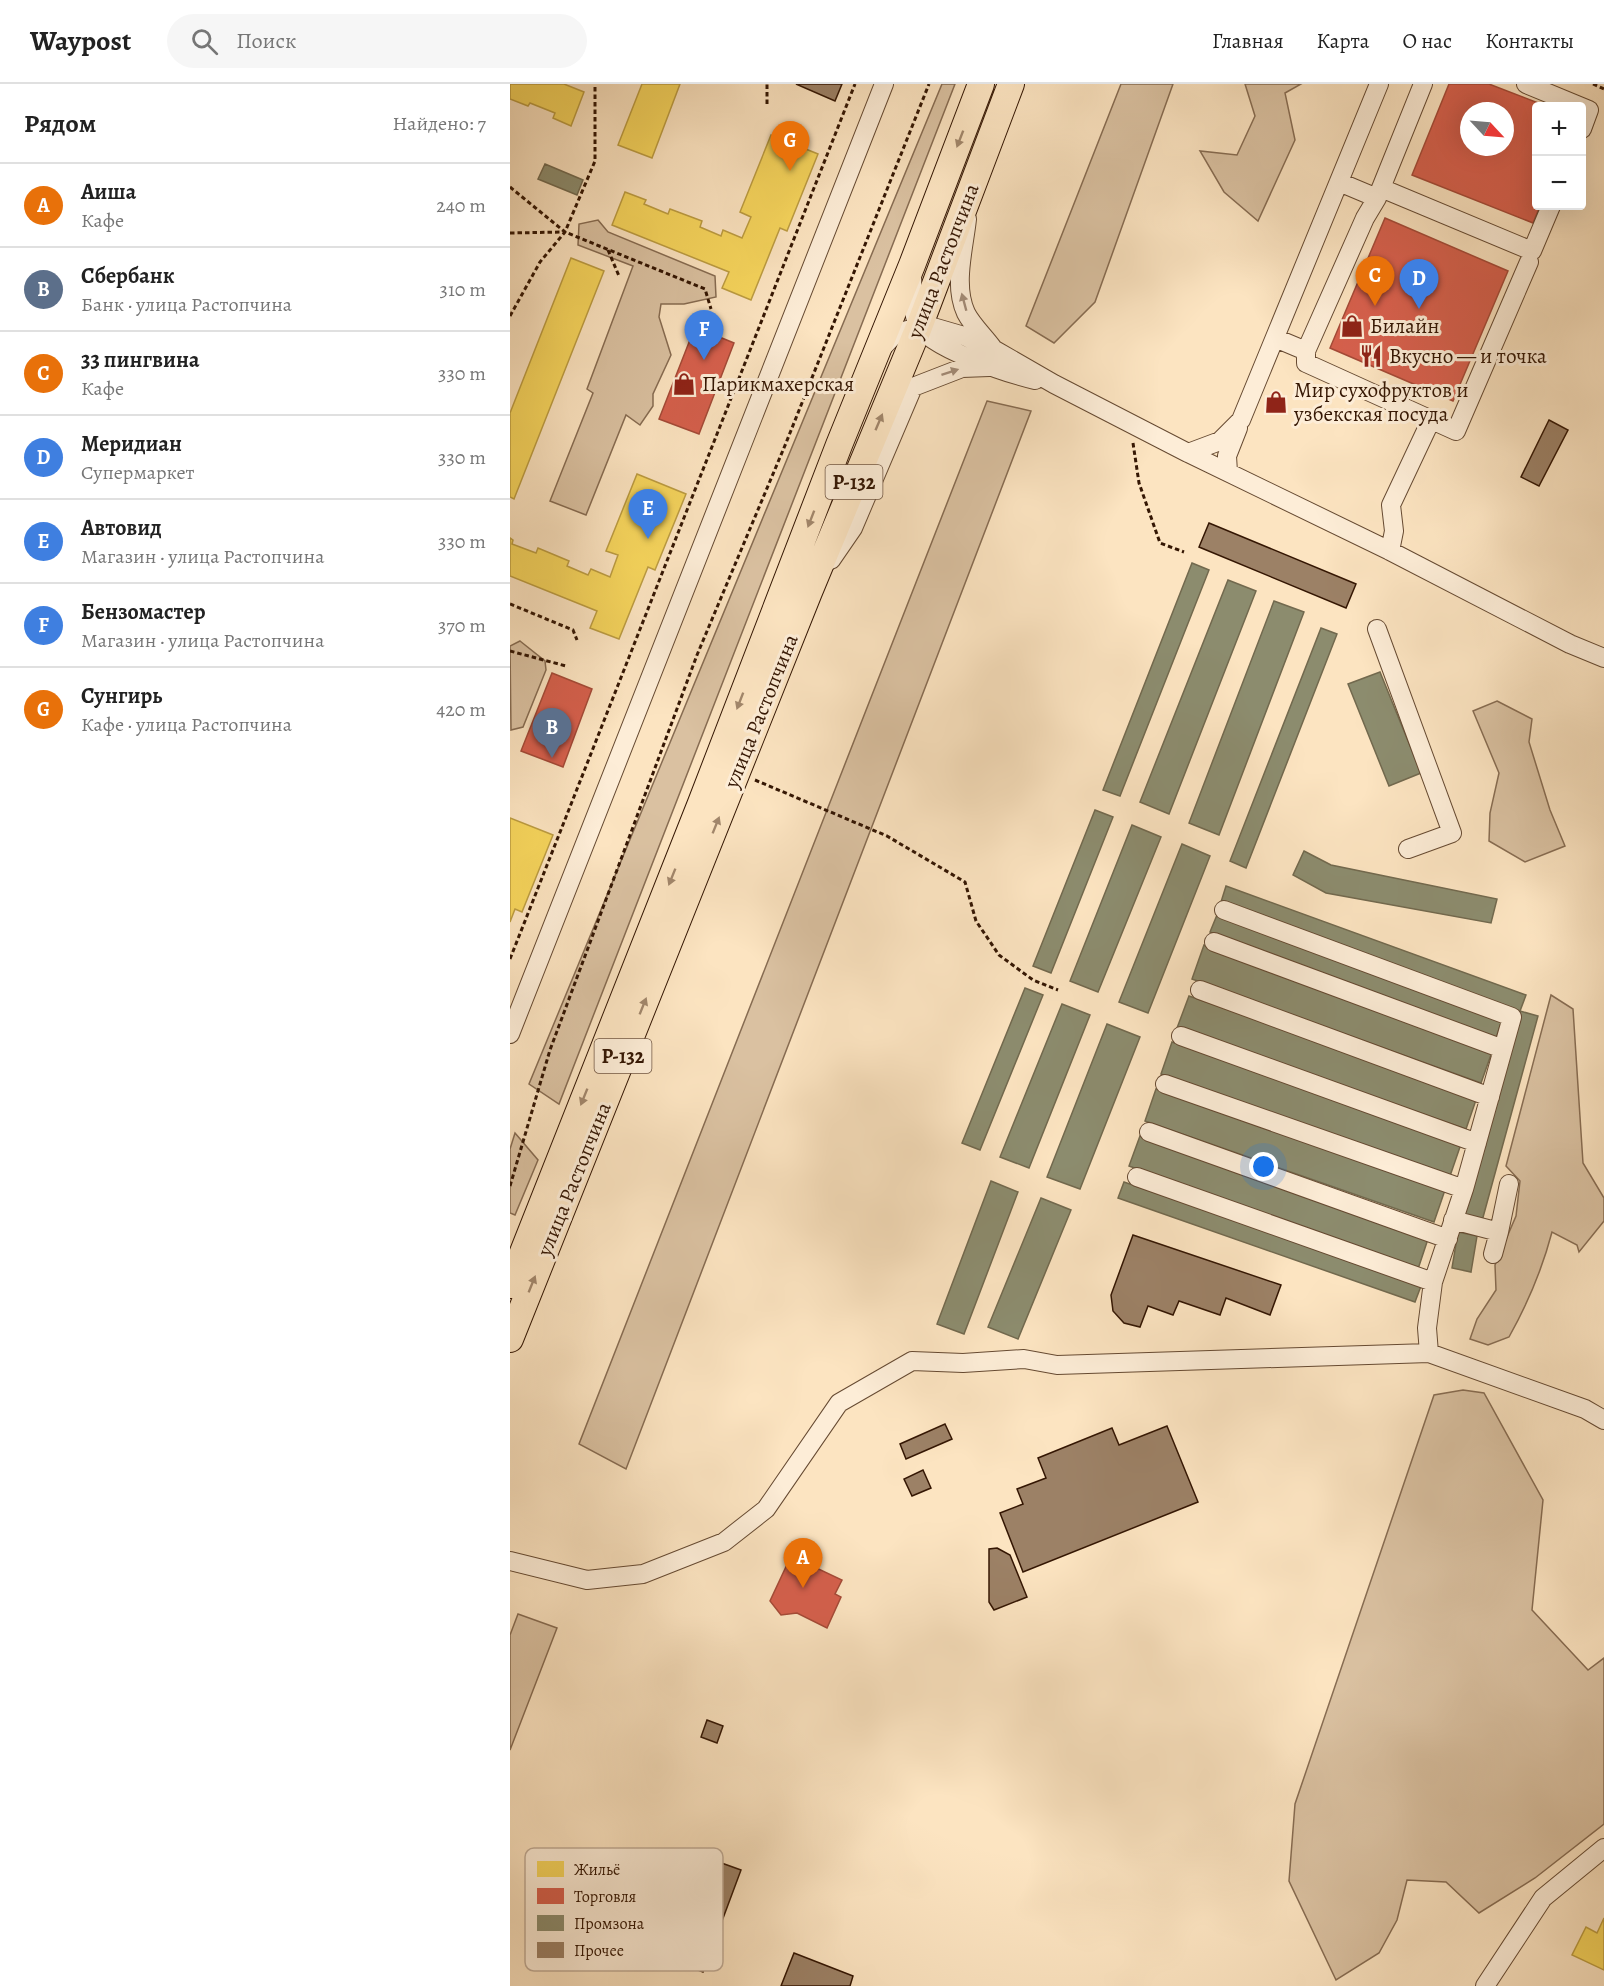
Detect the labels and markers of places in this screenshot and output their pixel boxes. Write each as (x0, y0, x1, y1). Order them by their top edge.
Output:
pin: G (770, 122, 810, 171)
pin: C (1356, 256, 1394, 306)
pin: D (1400, 260, 1438, 309)
pin: F (684, 310, 724, 360)
place label: Билайн (1370, 312, 1439, 340)
shop icon: Билайн (1339, 313, 1365, 339)
place label: Вкусно — и точка (1389, 342, 1547, 370)
restaurant icon: Вкусно — и точка (1358, 343, 1384, 369)
place label: Парикмахерская (702, 370, 854, 398)
shop icon: Парикмахерская (671, 371, 697, 397)
place label: Мир сухофруктов и узбекская посуда (1293, 376, 1469, 428)
shop icon: Мир сухофруктов и узбекская посуда (1263, 389, 1289, 415)
pin: E (628, 490, 668, 539)
pin: B (532, 708, 572, 758)
pin: A (784, 1538, 822, 1588)

